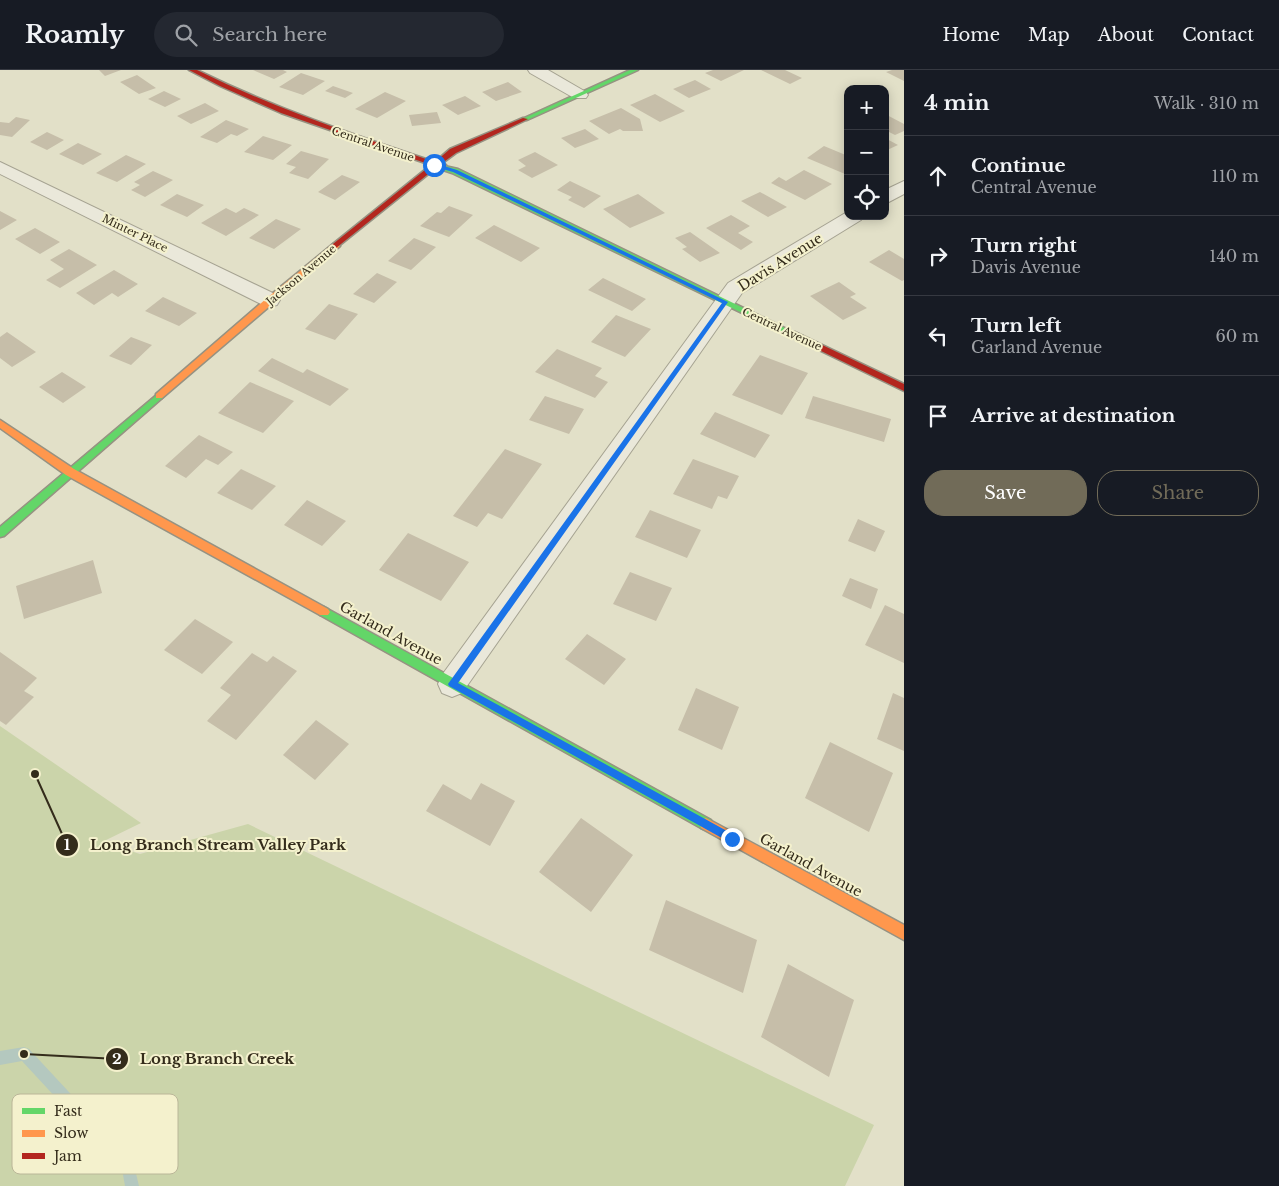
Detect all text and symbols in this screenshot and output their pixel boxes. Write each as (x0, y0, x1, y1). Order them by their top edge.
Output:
search box (154, 12, 504, 57)
text: Roamly (25, 20, 124, 49)
icon: search (172, 21, 200, 49)
text: Search here (212, 23, 327, 46)
text: Home (942, 24, 1000, 46)
text: Map (1028, 24, 1070, 46)
text: About (1098, 24, 1154, 46)
text: Contact (1182, 24, 1254, 46)
map controls (844, 85, 889, 220)
button: + (844, 85, 889, 130)
text: 4 min (924, 90, 990, 116)
text: Walk · 310 m (1154, 93, 1259, 113)
street label: Central Avenue (330, 123, 416, 165)
button: − (844, 130, 889, 175)
route start (423, 154, 446, 177)
text: Continue (971, 154, 1066, 177)
icon: ahead (924, 162, 952, 190)
text: 110 m (1212, 166, 1259, 186)
button: locate (844, 175, 889, 220)
text: Central Avenue (971, 177, 1097, 197)
street label: Minter Place (100, 211, 170, 255)
street label: Davis Avenue (734, 229, 826, 295)
text: Turn right (971, 234, 1077, 257)
street label: Jackson Avenue (262, 242, 339, 310)
icon: right (924, 242, 952, 270)
text: 140 m (1209, 246, 1259, 266)
text: Davis Avenue (971, 257, 1081, 277)
street label: Central Avenue (740, 304, 824, 354)
text: Turn left (971, 314, 1062, 337)
icon: left (924, 322, 952, 350)
text: 60 m (1216, 326, 1259, 346)
text: Garland Avenue (971, 337, 1102, 357)
icon: arrive (924, 402, 952, 430)
text: Arrive at destination (971, 404, 1175, 427)
button: Save (924, 470, 1087, 516)
button: Share (1097, 470, 1259, 516)
street label: Garland Avenue (336, 597, 446, 669)
route end (721, 828, 744, 851)
street label: Garland Avenue (756, 829, 866, 901)
callout: Long Branch Stream Valley Park (54, 830, 356, 860)
text: 1 (64, 835, 71, 854)
text: Long Branch Stream Valley Park (90, 835, 347, 854)
callout: Long Branch Creek (104, 1044, 304, 1074)
text: 2 (112, 1049, 122, 1068)
text: Long Branch Creek (140, 1049, 295, 1068)
legend (12, 1094, 178, 1174)
text: Fast (54, 1102, 83, 1120)
text: Slow (54, 1124, 88, 1142)
text: Jam (52, 1147, 82, 1165)

